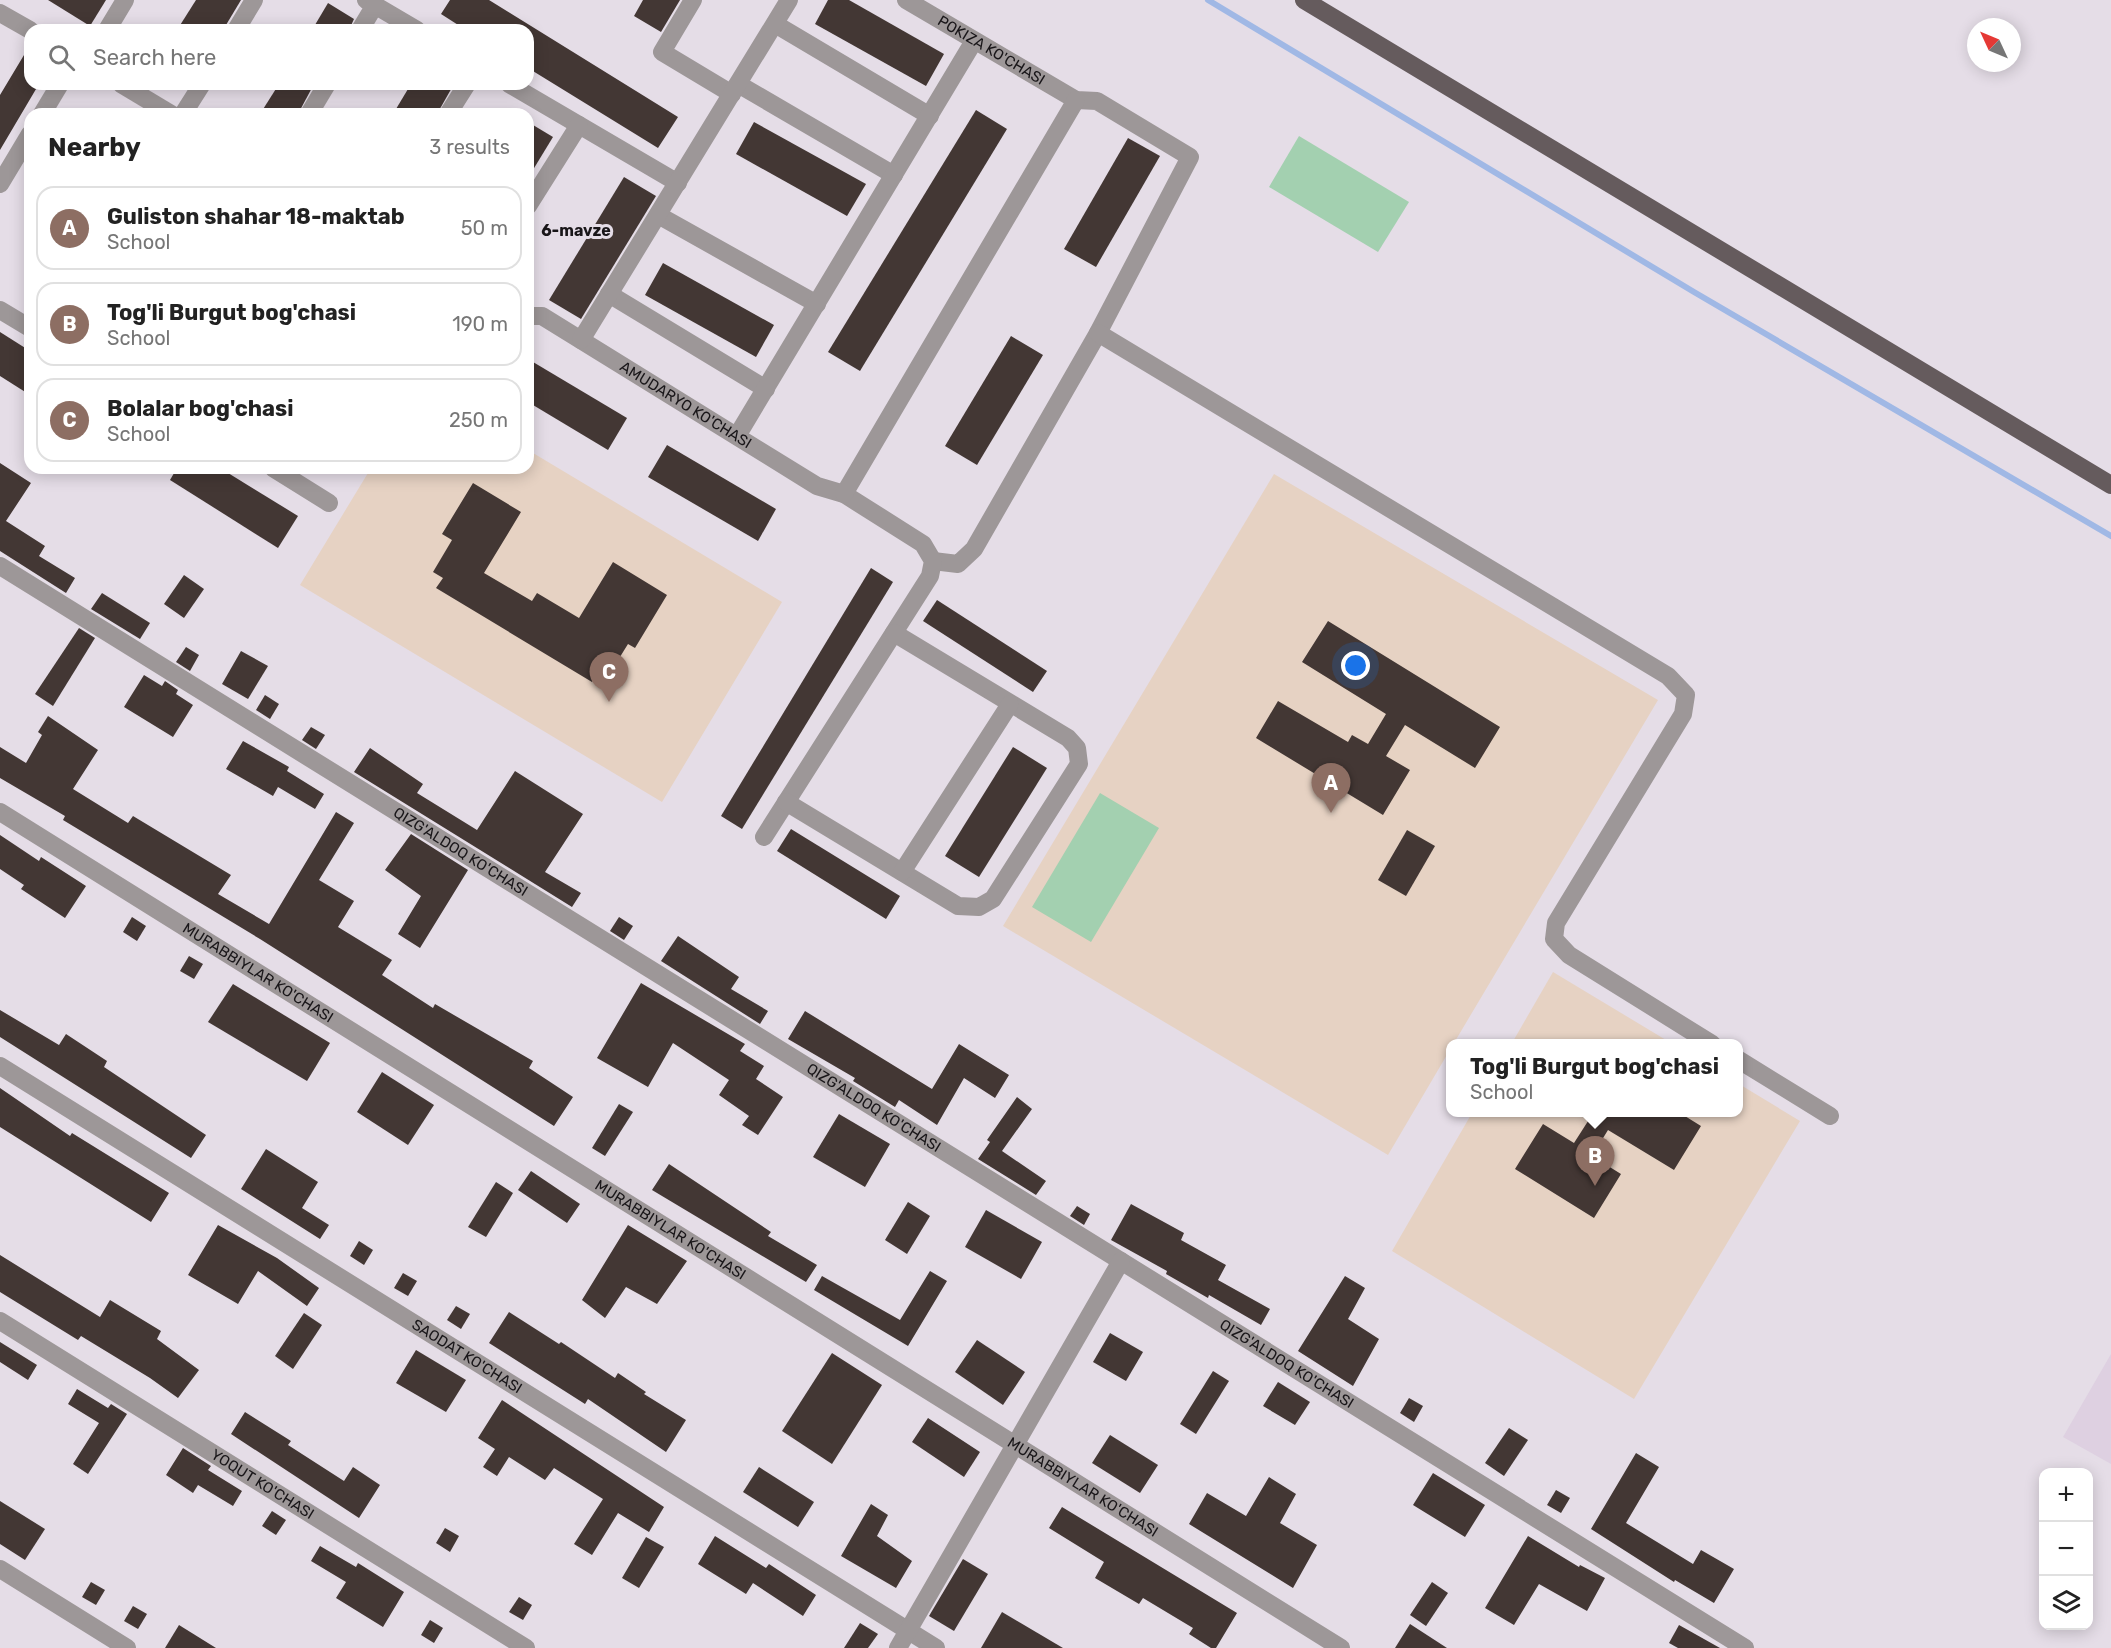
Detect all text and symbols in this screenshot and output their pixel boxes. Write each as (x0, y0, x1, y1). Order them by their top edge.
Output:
street label: POKIZA KO'CHASI (935, 12, 1048, 89)
north arrow (1967, 18, 2021, 72)
search box (24, 24, 534, 90)
icon: search (45, 41, 78, 74)
text: Search here (93, 44, 216, 71)
text: Nearby (48, 132, 141, 163)
text: 3 results (429, 135, 510, 159)
text: Guliston shahar 18-maktab (107, 203, 405, 230)
text: A (62, 216, 77, 240)
text: 50 m (461, 216, 508, 240)
district label: 6-mavze (541, 221, 611, 240)
text: School (107, 230, 170, 254)
text: Tog'li Burgut bog'chasi (107, 299, 356, 326)
text: B (62, 312, 77, 336)
text: 190 m (452, 312, 508, 336)
text: School (107, 326, 170, 350)
street label: AMUDARYO KO'CHASI (617, 357, 755, 452)
text: Bolalar bog'chasi (107, 395, 293, 422)
text: C (62, 408, 77, 432)
text: 250 m (449, 408, 508, 432)
text: School (107, 422, 170, 446)
your location (1341, 651, 1370, 680)
pin: C (590, 652, 628, 702)
pin: A (1312, 764, 1350, 813)
street label: QIZG'ALDOQ KO'CHASI (390, 803, 531, 900)
street label: MURABBIYLAR KO'CHASI (179, 919, 337, 1027)
popup (1446, 1039, 1743, 1117)
text: Tog'li Burgut bog'chasi (1470, 1053, 1719, 1080)
street label: QIZG'ALDOQ KO'CHASI (803, 1059, 944, 1156)
text: School (1470, 1080, 1533, 1104)
pin: B (1576, 1136, 1614, 1186)
street label: MURABBIYLAR KO'CHASI (592, 1176, 749, 1284)
street label: SAODAT KO'CHASI (409, 1315, 525, 1397)
street label: QIZG'ALDOQ KO'CHASI (1216, 1315, 1357, 1412)
street label: MURABBIYLAR KO'CHASI (1004, 1433, 1162, 1541)
street label: YOQUT KO'CHASI (208, 1445, 317, 1523)
map controls (2039, 1468, 2093, 1630)
button: + (2039, 1468, 2093, 1522)
button: − (2039, 1522, 2093, 1576)
button: layers (2039, 1576, 2093, 1630)

